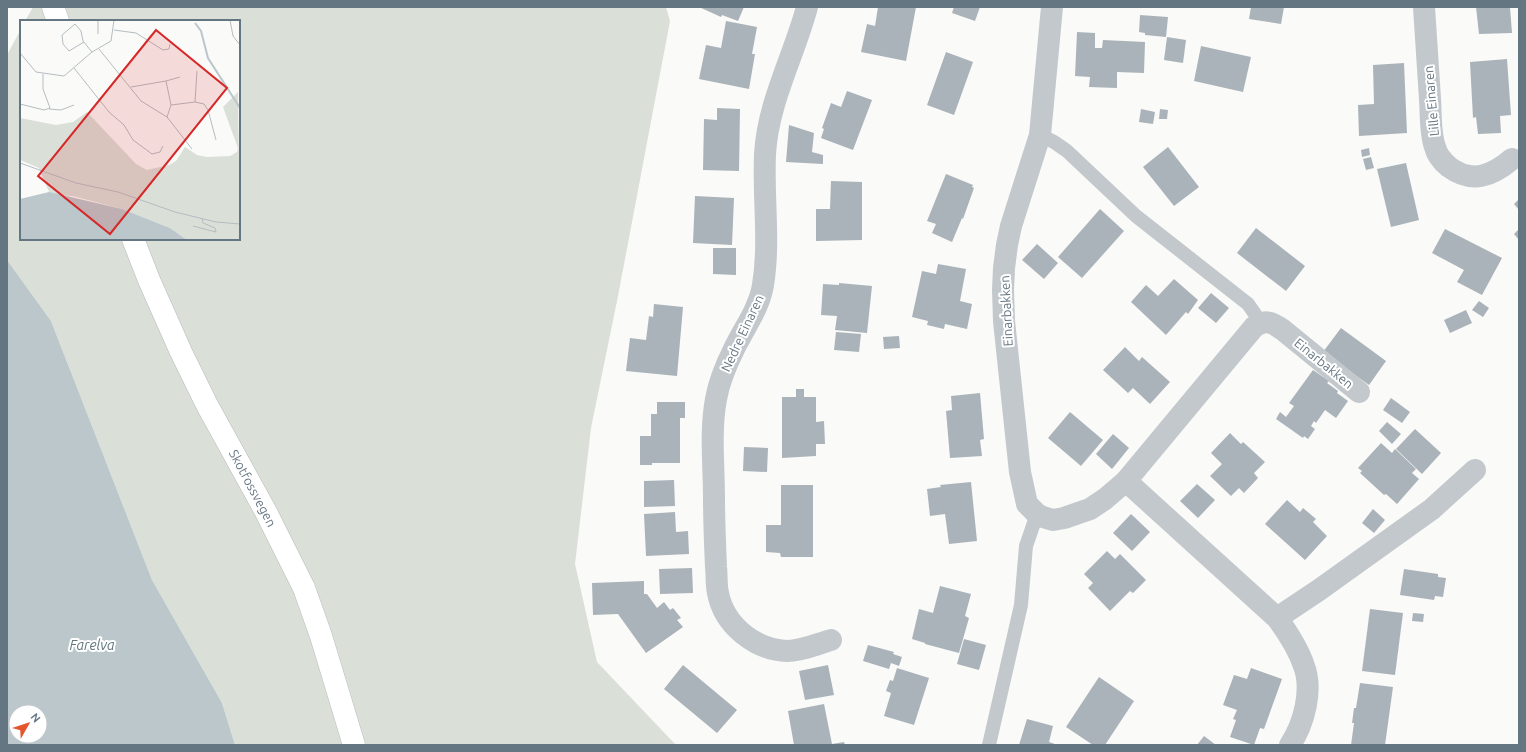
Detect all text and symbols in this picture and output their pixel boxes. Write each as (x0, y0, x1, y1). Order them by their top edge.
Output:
inset map (20, 20, 240, 240)
street label: Lille Einaren (1421, 65, 1441, 137)
street label: Einarbakken (997, 275, 1015, 347)
street label: Nedre Einaren (718, 292, 766, 374)
street label: Einarbakken (1292, 335, 1356, 391)
street label: Skotfossvegen (227, 447, 279, 529)
water label: Farelva (69, 637, 115, 653)
north arrow (8, 704, 48, 744)
text: N (29, 711, 43, 725)

